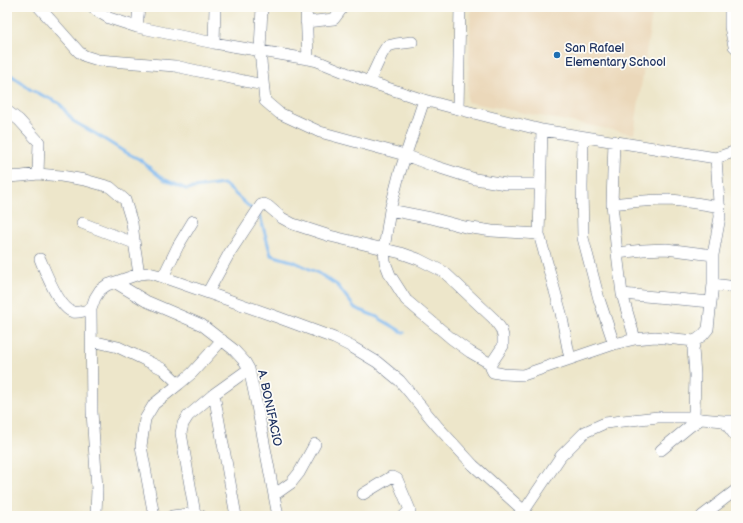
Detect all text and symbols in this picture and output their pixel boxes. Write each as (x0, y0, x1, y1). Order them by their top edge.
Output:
place label: San Rafael Elementary School (565, 41, 666, 70)
marker: San Rafael Elementary School (552, 50, 562, 60)
street label: A. BONIFACIO (254, 368, 285, 448)

